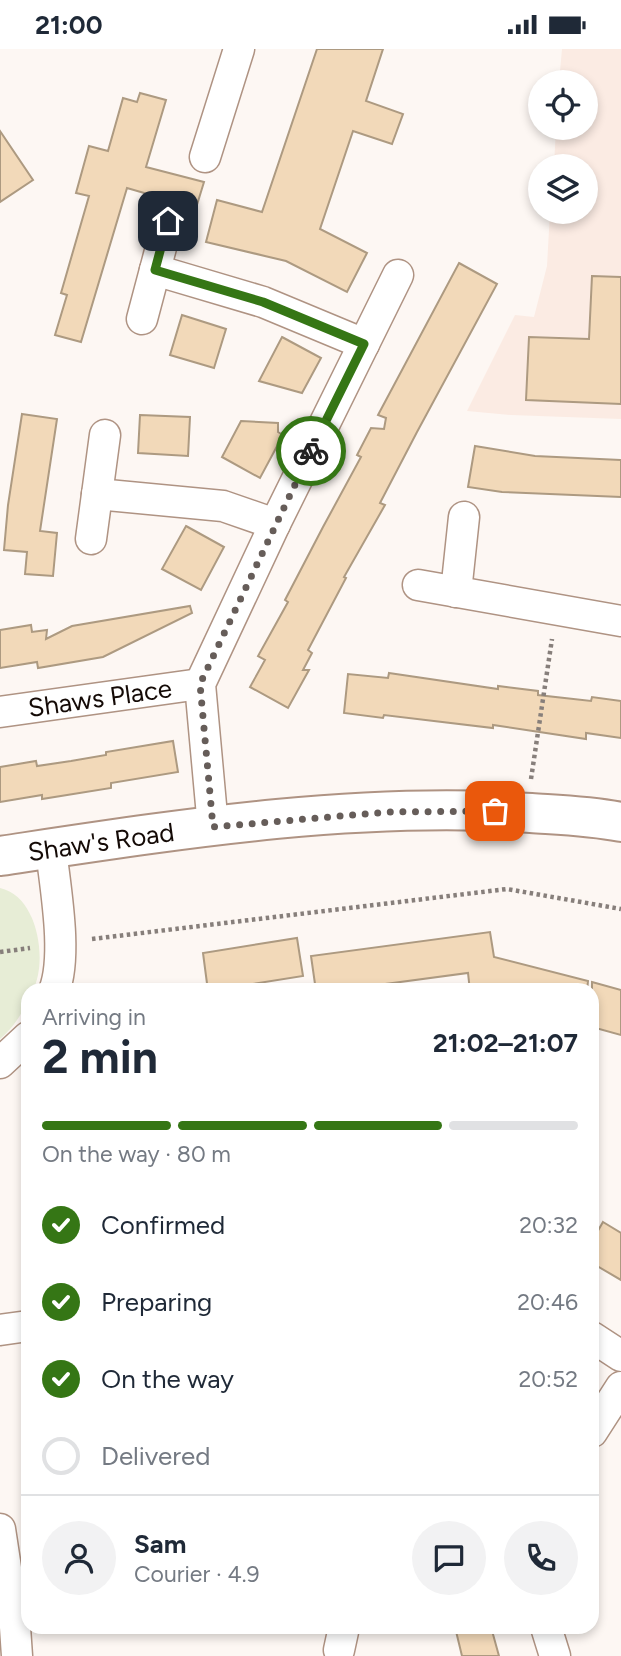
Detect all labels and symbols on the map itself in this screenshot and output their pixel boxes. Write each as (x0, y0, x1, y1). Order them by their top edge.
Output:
pin (138, 191, 198, 251)
courier (276, 416, 346, 486)
street label: Shaws Place (26, 672, 174, 724)
pin (465, 781, 525, 841)
street label: Shaw's Road (26, 816, 176, 868)

